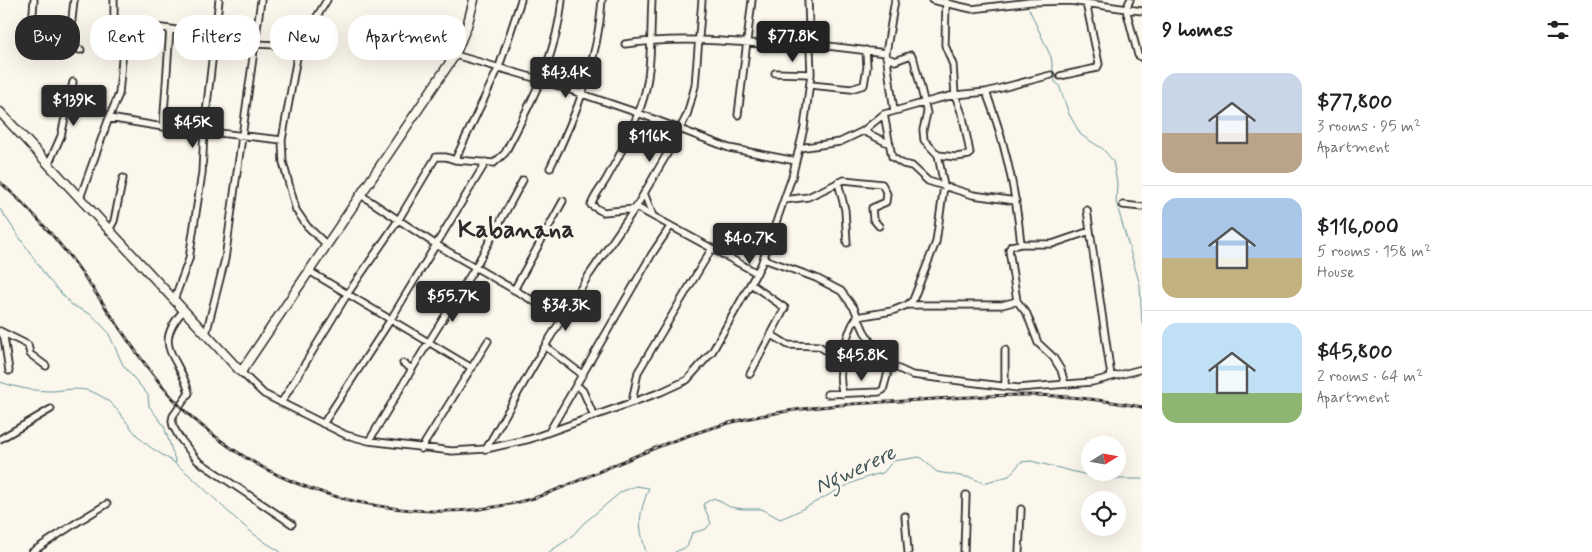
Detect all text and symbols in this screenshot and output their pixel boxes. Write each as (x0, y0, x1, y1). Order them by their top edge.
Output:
chip: Buy (15, 15, 80, 60)
chip: Rent (90, 15, 164, 60)
chip: Filters (174, 15, 260, 60)
chip: New (270, 15, 338, 60)
chip: Apartment (348, 15, 466, 60)
text: 9 homes (1162, 16, 1233, 44)
icon: filters (1544, 16, 1572, 44)
pin: $77.8K (752, 20, 834, 63)
text: $77.8K (768, 26, 818, 47)
pin: $43.4K (525, 56, 607, 99)
text: $43.4K (541, 62, 591, 83)
pin: $139K (39, 84, 109, 127)
text: $77,800 (1317, 88, 1392, 116)
text: $139K (52, 90, 96, 111)
icon: home (1202, 93, 1262, 153)
pin: $45K (163, 106, 223, 149)
text: $45K (174, 112, 212, 133)
text: 3 rooms · 95 m² (1317, 116, 1421, 137)
pin: $116K (615, 120, 685, 163)
text: $116K (629, 126, 671, 147)
text: Apartment (1317, 137, 1390, 158)
text: $116,000 (1317, 213, 1399, 241)
district label: Kabanana (458, 214, 574, 247)
icon: home (1202, 218, 1262, 278)
pin: $40.7K (709, 222, 791, 265)
text: $40.7K (724, 228, 776, 249)
text: 5 rooms · 158 m² (1317, 241, 1431, 262)
text: House (1317, 262, 1355, 283)
pin: $55.7K (412, 280, 494, 323)
text: $55.7K (427, 286, 479, 307)
pin: $34.3K (525, 290, 607, 332)
text: $34.3K (542, 295, 590, 316)
text: $45,800 (1317, 338, 1392, 366)
pin: $45.8K (821, 340, 903, 382)
icon: home (1202, 343, 1262, 403)
text: $45.8K (837, 345, 887, 366)
text: 2 rooms · 64 m² (1317, 366, 1423, 387)
text: Apartment (1317, 387, 1390, 408)
north arrow (1081, 436, 1126, 481)
map controls (1081, 436, 1126, 536)
water label: Ngwerere (810, 439, 902, 503)
button: locate (1081, 491, 1126, 536)

